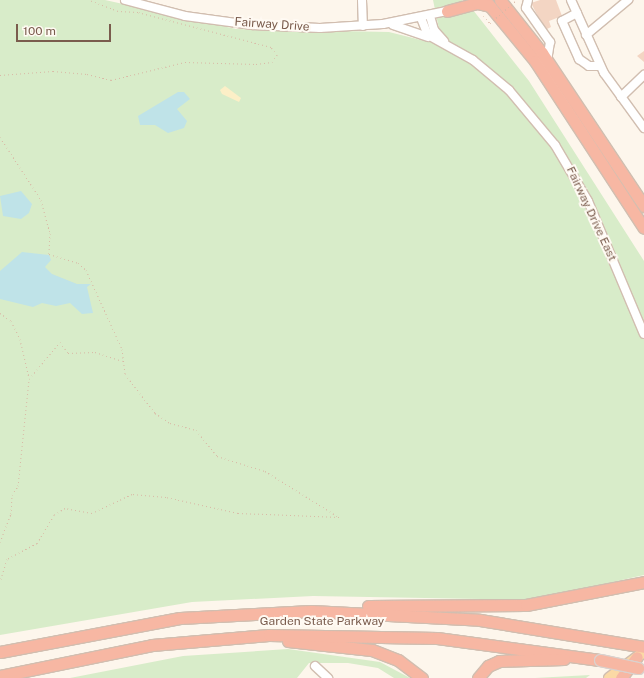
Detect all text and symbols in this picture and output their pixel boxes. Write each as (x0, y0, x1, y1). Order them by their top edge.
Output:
street label: Fairway Drive (234, 15, 310, 35)
scale bar (18, 16, 113, 42)
text: 100 m (23, 24, 56, 38)
street label: Fairway Drive East (563, 164, 619, 264)
street label: Garden State Parkway (260, 615, 384, 629)

